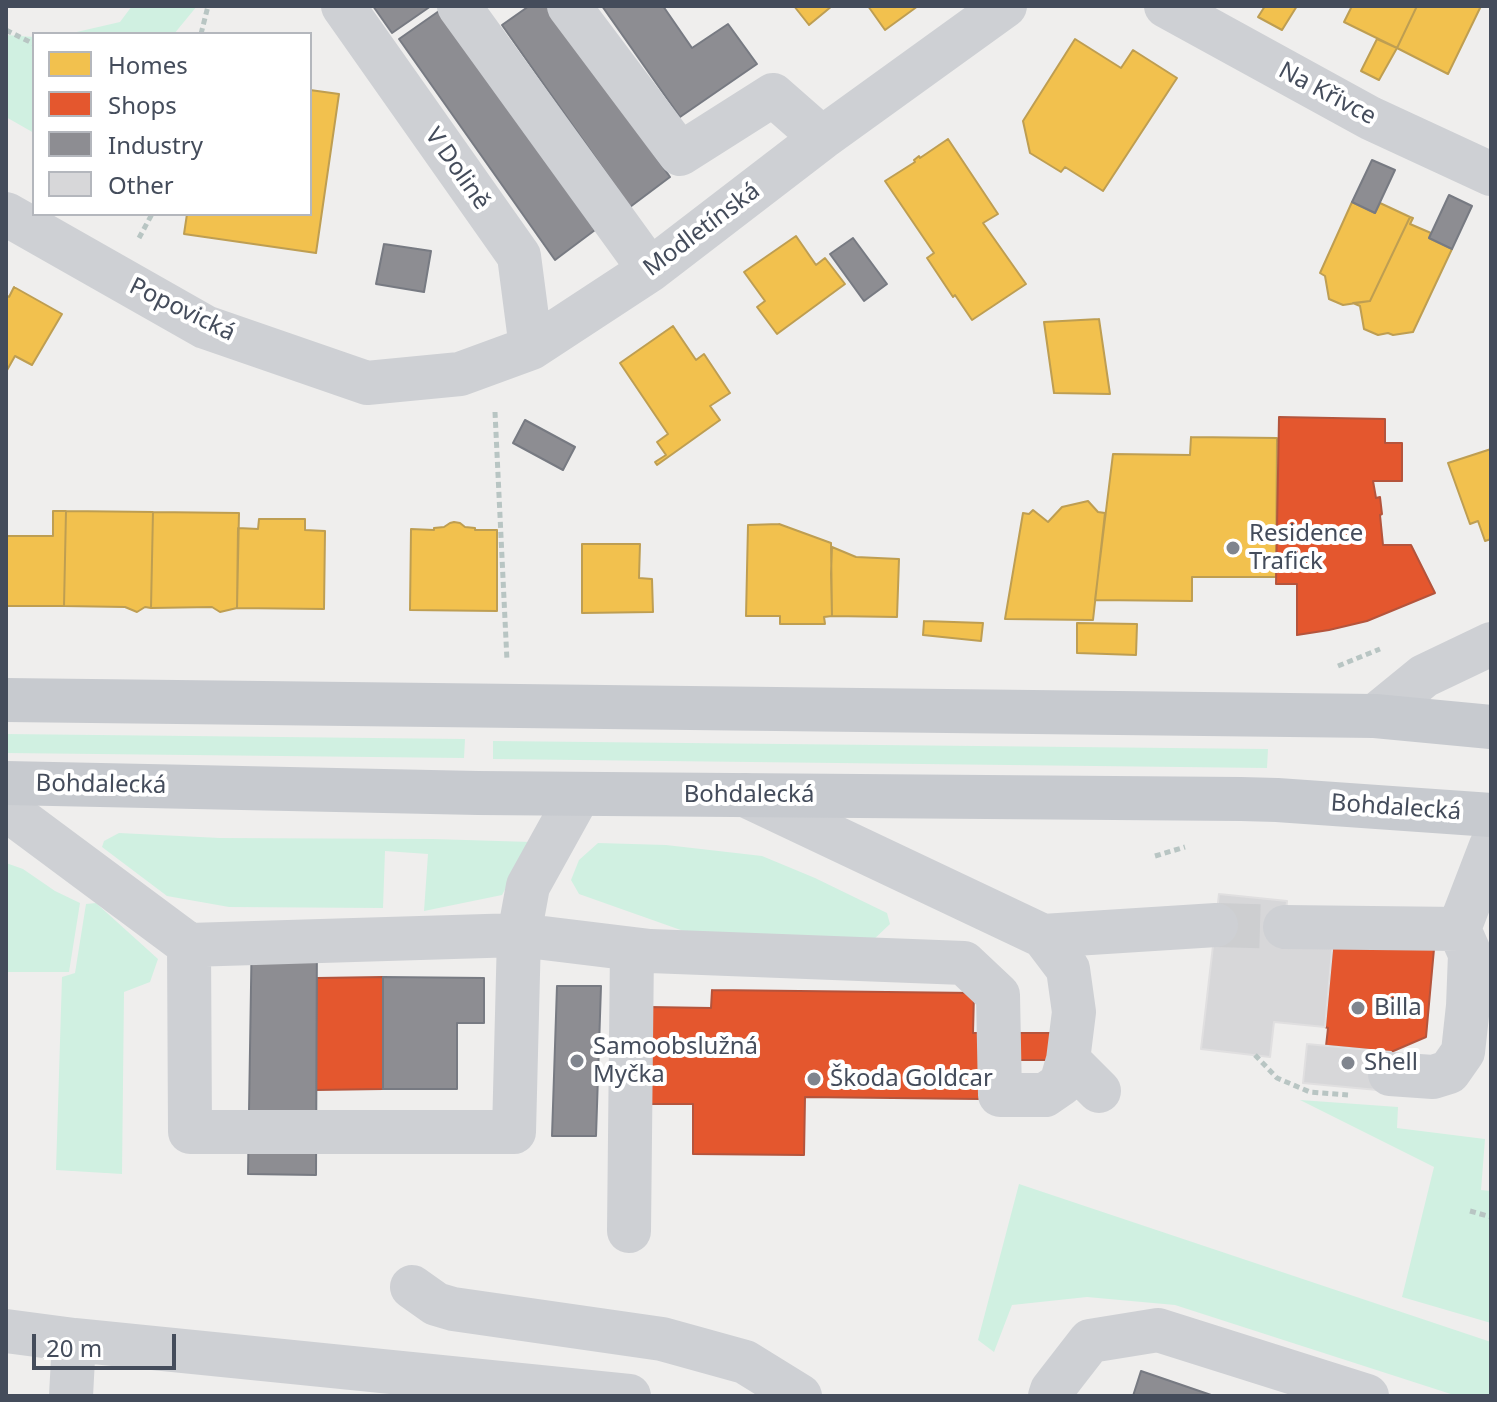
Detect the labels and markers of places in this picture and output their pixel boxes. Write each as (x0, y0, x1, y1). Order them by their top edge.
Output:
place label: Residence Trafick (1249, 520, 1363, 576)
marker: Residence Trafick (1224, 539, 1242, 557)
place label: Billa (1374, 994, 1422, 1022)
marker: Billa (1349, 999, 1367, 1017)
place label: Samoobslužná Myčka (593, 1033, 758, 1089)
place label: Shell (1364, 1049, 1418, 1077)
marker: Samoobslužná Myčka (568, 1052, 586, 1070)
marker: Shell (1339, 1054, 1357, 1072)
place label: Škoda Goldcar (830, 1065, 993, 1093)
marker: Škoda Goldcar (805, 1070, 823, 1088)

